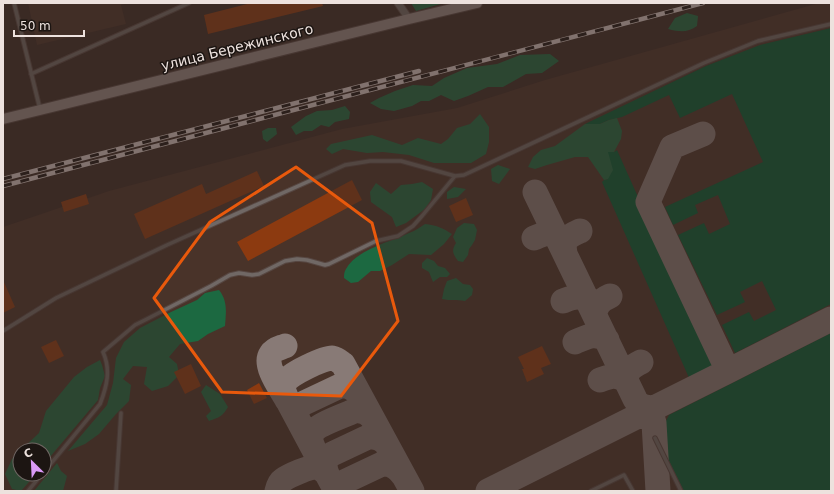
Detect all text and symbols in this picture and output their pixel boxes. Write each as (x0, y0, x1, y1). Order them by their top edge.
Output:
scale bar (14, 12, 84, 38)
text: 50 m (20, 19, 51, 33)
street label: улица Бережинского (159, 20, 315, 74)
north arrow (12, 442, 52, 482)
text: С (22, 446, 34, 461)

